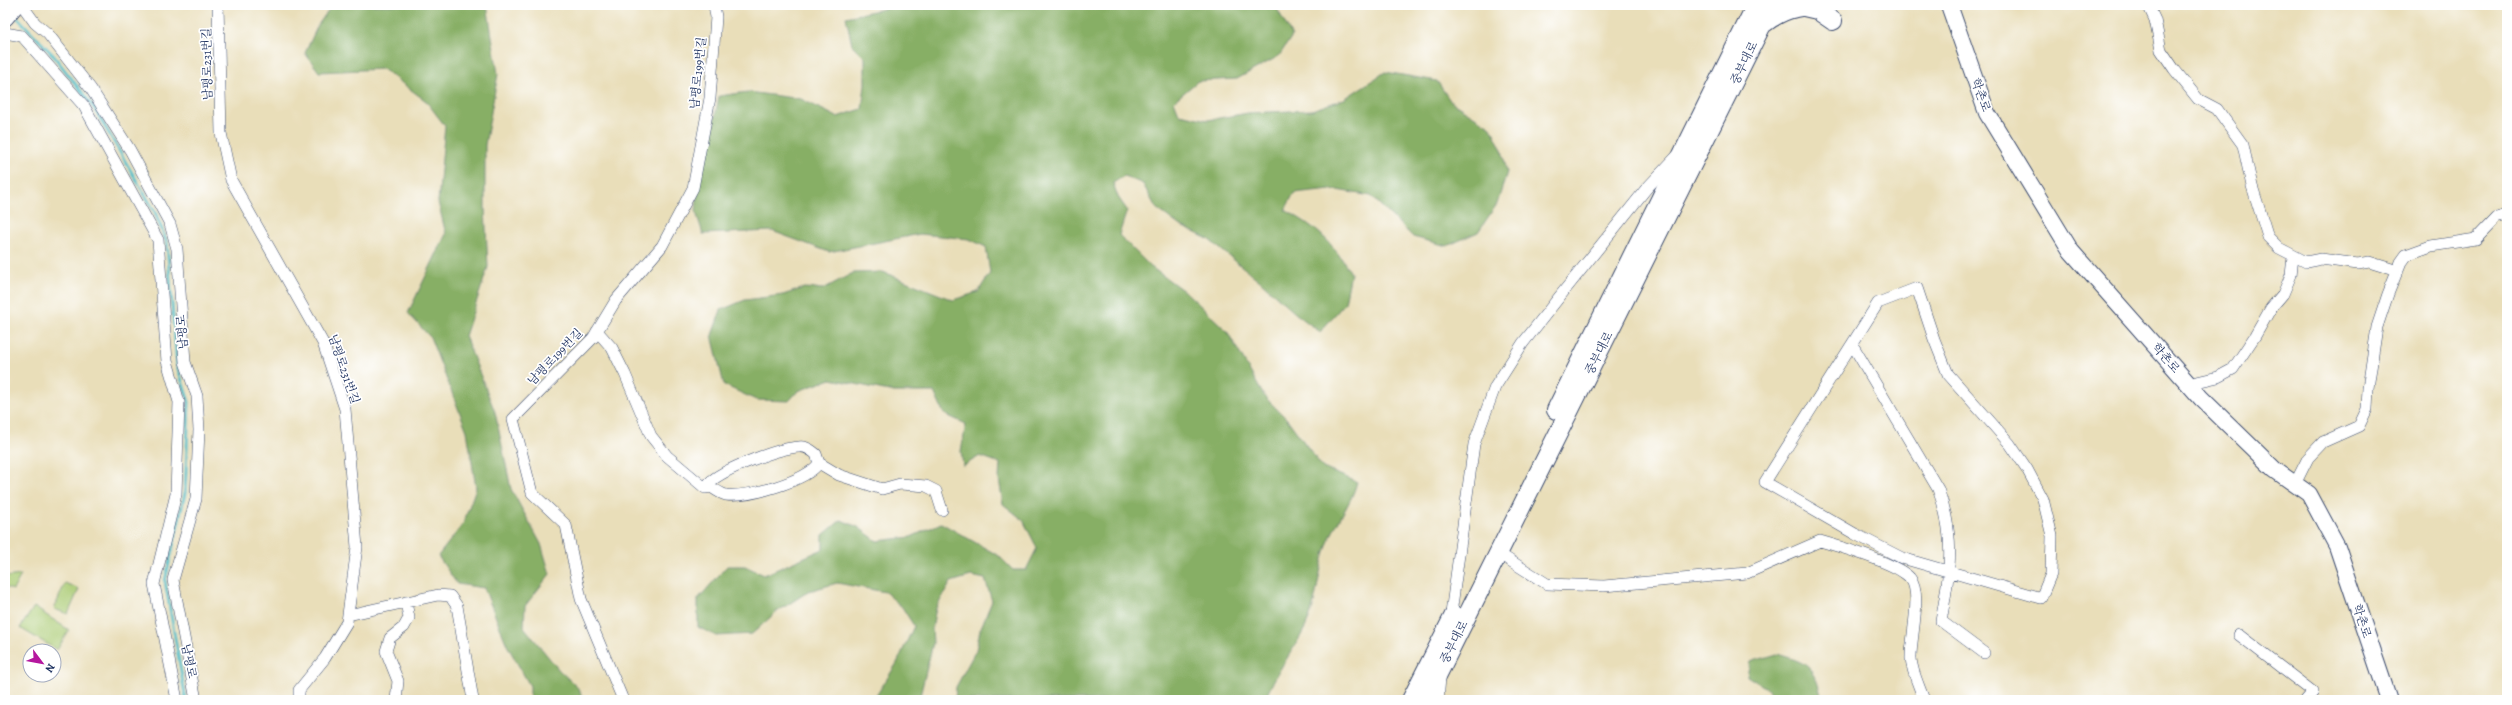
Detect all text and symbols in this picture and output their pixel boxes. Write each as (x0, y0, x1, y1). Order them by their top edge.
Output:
street label: 남평로231번길 (198, 27, 216, 101)
street label: 남평로199번길 (686, 36, 710, 110)
street label: 중부대로 (1727, 38, 1762, 87)
street label: 학촌로 (1968, 76, 1995, 114)
street label: 남평로 (172, 314, 191, 350)
street label: 남평로199번길 (524, 325, 586, 389)
street label: 중부대로 (1581, 328, 1617, 377)
street label: 남평로231번길 (325, 332, 363, 406)
street label: 학촌로 (2149, 340, 2184, 377)
street label: 학촌로 (2349, 602, 2375, 640)
street label: 중부대로 (1436, 617, 1472, 666)
street label: 남평로 (178, 642, 201, 680)
north arrow (22, 643, 62, 683)
text: N (42, 661, 59, 675)

